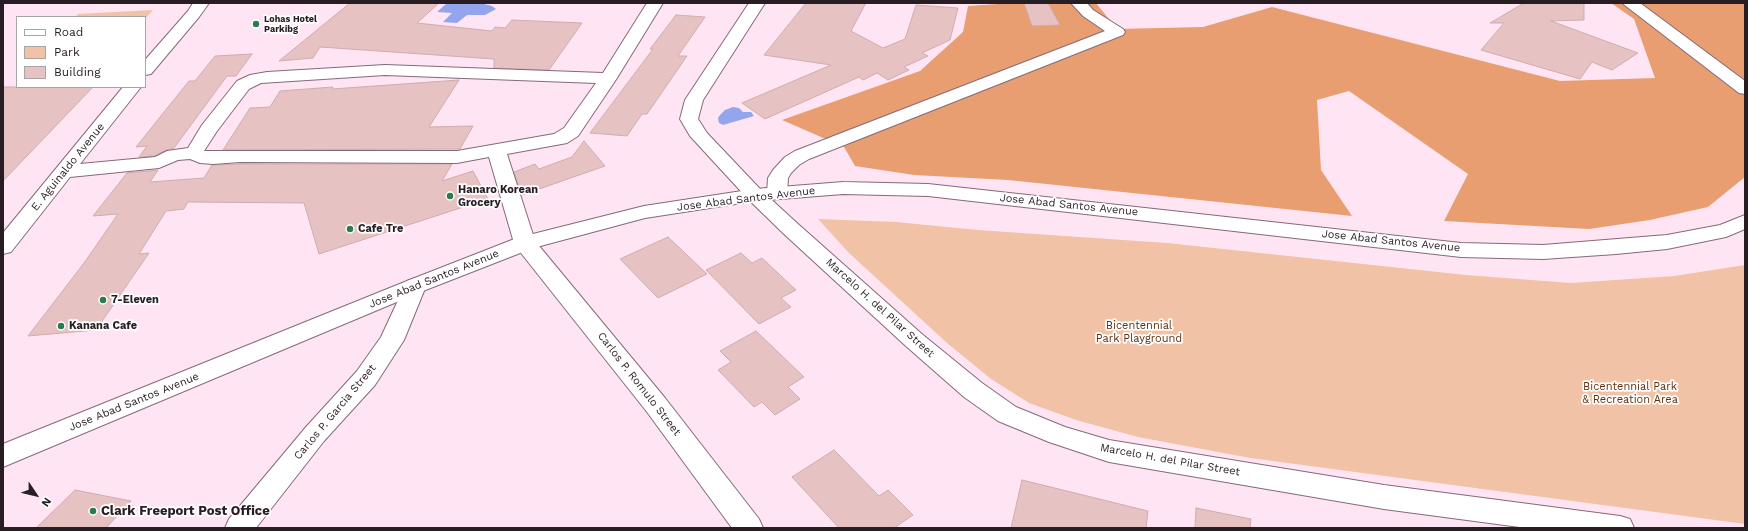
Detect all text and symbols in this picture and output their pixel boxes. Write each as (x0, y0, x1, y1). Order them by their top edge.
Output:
place label: Lohas Hotel Parkibg (264, 14, 317, 35)
legend (16, 16, 146, 88)
marker: Lohas Hotel Parkibg (251, 19, 261, 29)
text: Road (54, 25, 83, 39)
text: Park (54, 45, 80, 59)
text: Building (54, 65, 101, 79)
street label: E. Aguinaldo Avenue (29, 120, 107, 214)
place label: Hanaro Korean Grocery (458, 183, 538, 209)
street label: Jose Abad Santos Avenue (676, 184, 816, 214)
marker: Hanaro Korean Grocery (445, 191, 455, 201)
street label: Jose Abad Santos Avenue (999, 191, 1139, 219)
place label: Cafe Tre (358, 222, 403, 236)
marker: Cafe Tre (345, 224, 355, 234)
street label: Jose Abad Santos Avenue (1321, 227, 1461, 255)
street label: Jose Abad Santos Avenue (367, 247, 501, 311)
street label: Marcelo H. del Pilar Street (823, 256, 937, 360)
place label: 7-Eleven (111, 293, 159, 307)
marker: 7-Eleven (98, 295, 108, 305)
place label: Kanana Cafe (69, 319, 137, 333)
park label: Bicentennial Park Playground (1096, 319, 1182, 345)
marker: Kanana Cafe (56, 321, 66, 331)
street label: Carlos P. Romulo Street (594, 330, 684, 438)
street label: Carlos P. Garcia Street (291, 362, 379, 462)
street label: Jose Abad Santos Avenue (67, 370, 201, 434)
park label: Bicentennial Park & Recreation Area (1582, 380, 1678, 406)
street label: Marcelo H. del Pilar Street (1099, 441, 1241, 479)
north arrow (16, 475, 56, 515)
text: N (39, 495, 54, 509)
place label: Clark Freeport Post Office (101, 503, 270, 519)
marker: Clark Freeport Post Office (88, 506, 98, 516)

